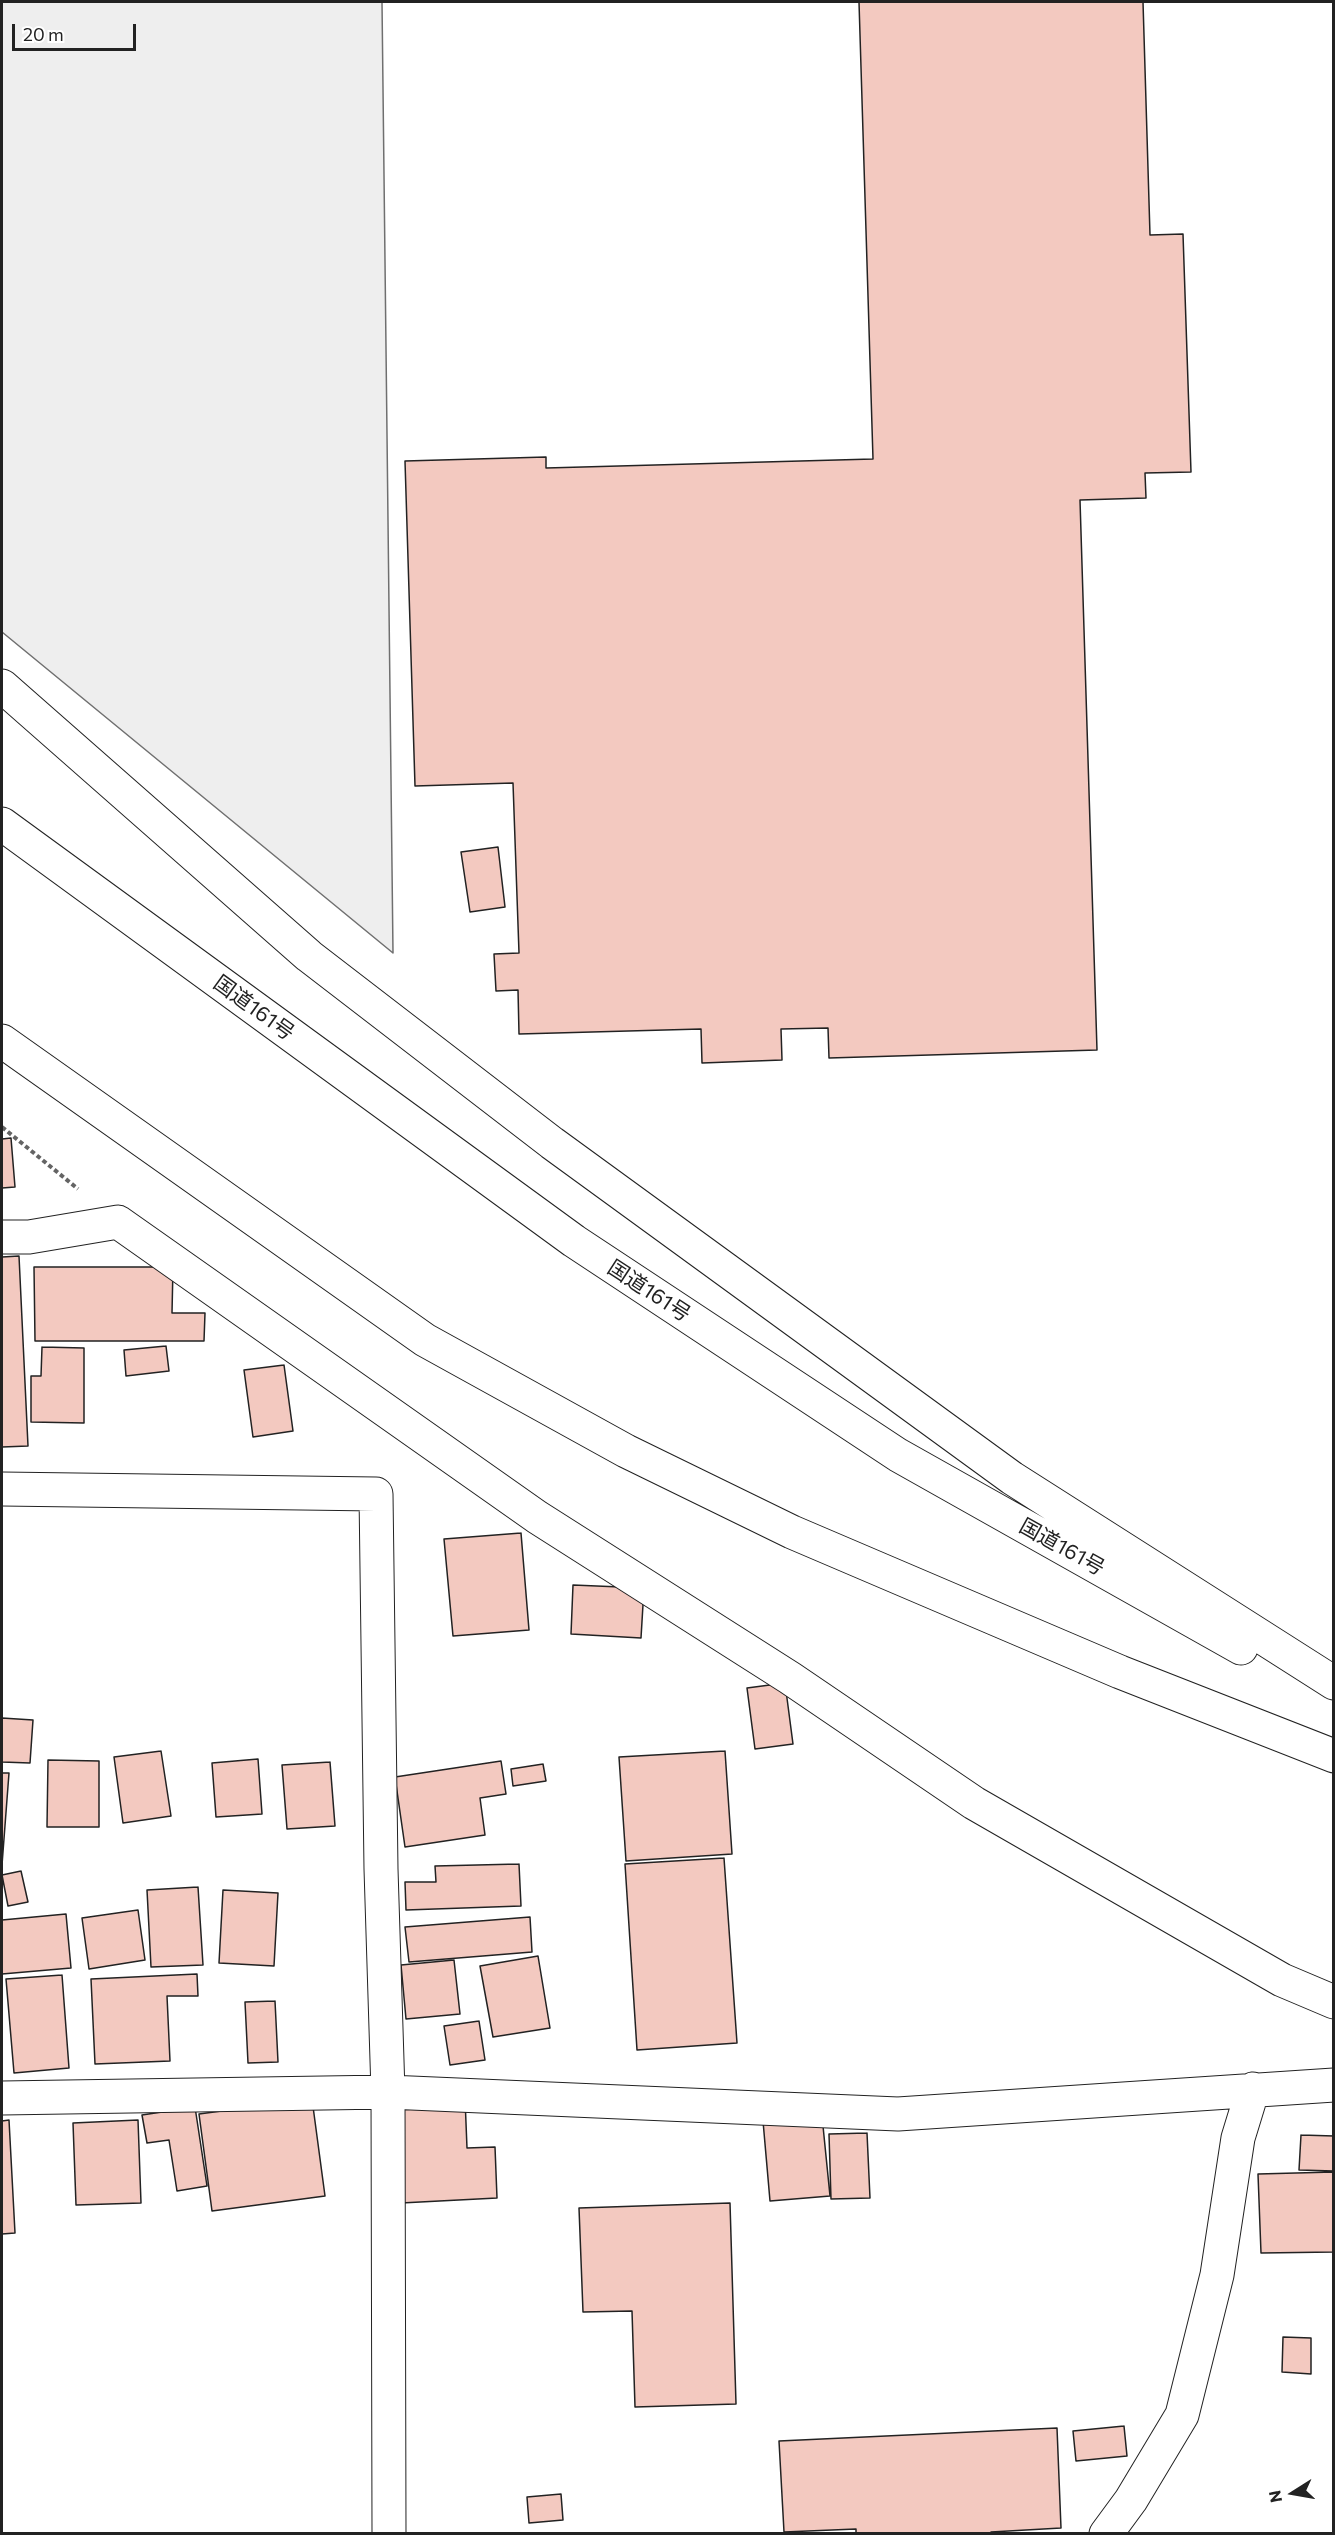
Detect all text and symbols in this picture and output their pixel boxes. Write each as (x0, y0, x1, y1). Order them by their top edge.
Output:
scale bar (15, 12, 140, 50)
text: 20 m (23, 23, 64, 45)
street label: 国道161号 (209, 970, 299, 1046)
street label: 国道161号 (603, 1255, 695, 1327)
street label: 国道161号 (1015, 1513, 1109, 1581)
north arrow (1263, 2463, 1323, 2523)
text: N (1264, 2489, 1285, 2504)

